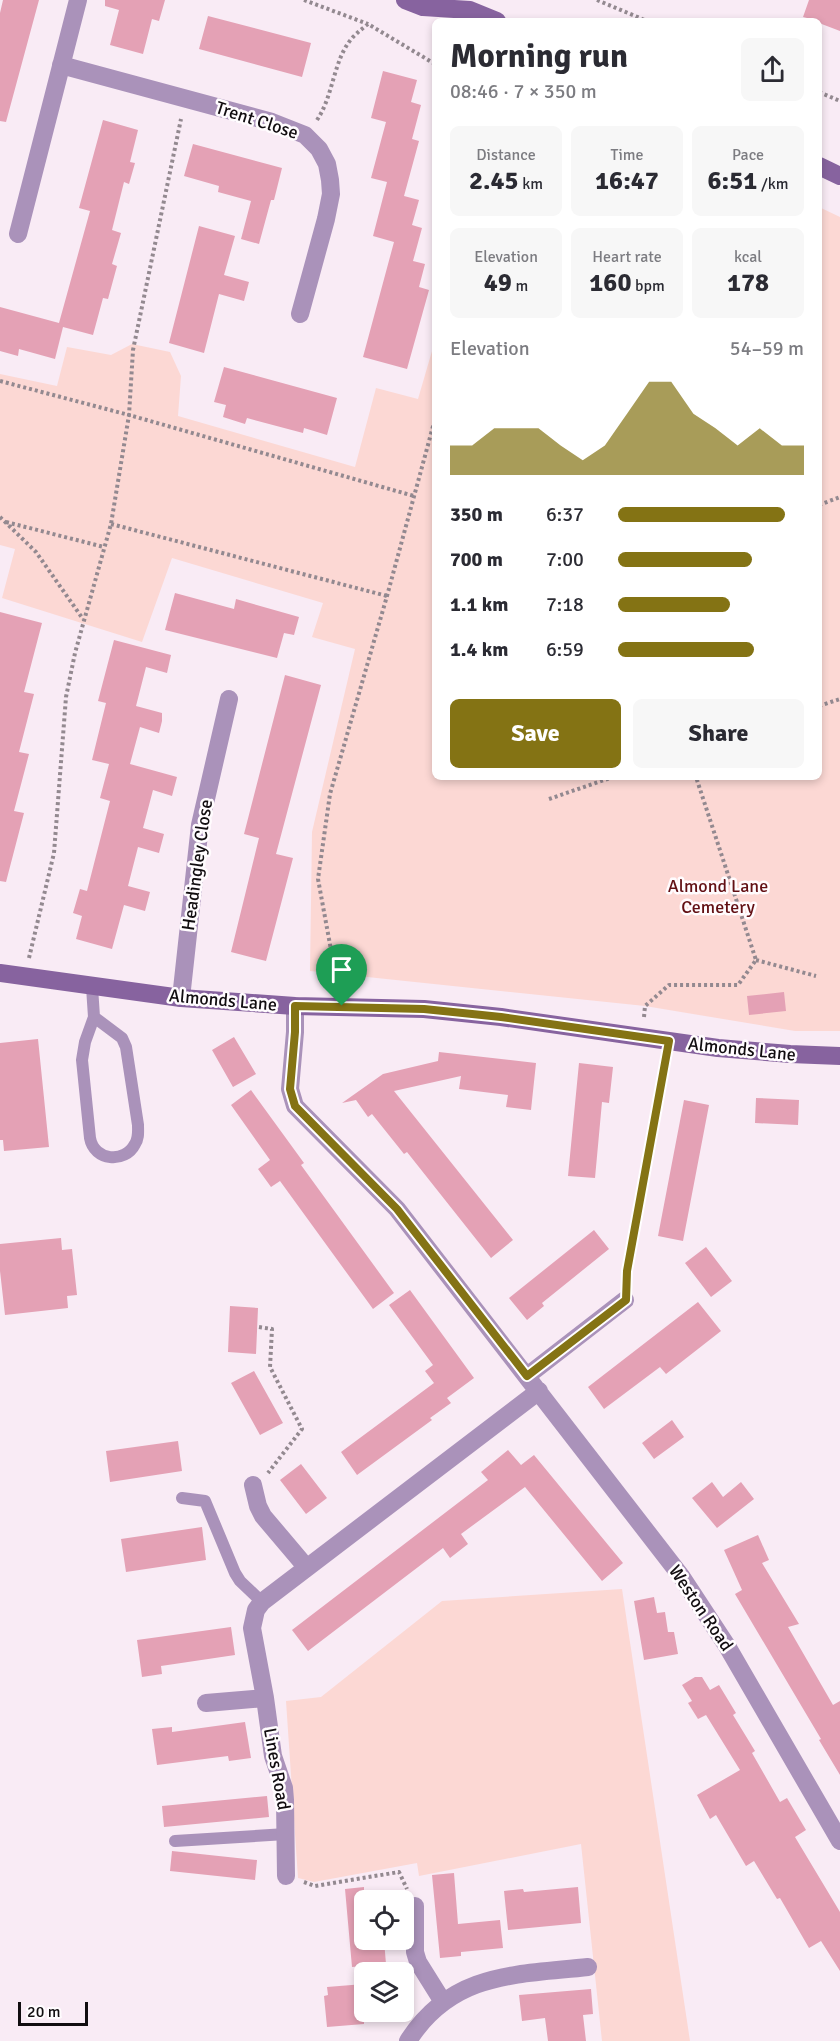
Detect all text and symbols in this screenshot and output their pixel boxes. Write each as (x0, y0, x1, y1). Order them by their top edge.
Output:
text: Morning run (450, 36, 628, 77)
button: share (741, 38, 804, 101)
text: 08:46 · 7 × 350 m (450, 79, 597, 104)
street label: Trent Close (213, 96, 301, 144)
text: Distance (476, 145, 536, 165)
text: Time (611, 145, 643, 165)
text: Pace (732, 145, 764, 165)
text: 2.45 (469, 165, 519, 197)
text: 16:47 (595, 165, 659, 197)
text: 6:51 (708, 165, 757, 197)
text: km (519, 174, 543, 194)
text: /km (757, 174, 788, 194)
text: Elevation (474, 247, 538, 267)
text: Heart rate (592, 247, 662, 267)
text: kcal (734, 247, 762, 267)
text: 49 (484, 267, 512, 299)
text: 160 (589, 267, 631, 299)
text: 178 (727, 267, 769, 299)
text: m (512, 276, 528, 296)
text: bpm (631, 276, 665, 296)
text: Elevation (450, 336, 530, 361)
text: 54–59 m (730, 336, 804, 361)
text: 350 m (450, 502, 503, 527)
text: 6:37 (546, 502, 584, 527)
text: 700 m (450, 547, 503, 572)
text: 7:00 (546, 547, 584, 572)
text: 1.1 km (450, 592, 508, 617)
text: 7:18 (546, 592, 584, 617)
text: 1.4 km (450, 637, 508, 662)
text: 6:59 (546, 637, 584, 662)
button: Save (450, 699, 621, 768)
button: Share (633, 699, 804, 768)
street label: Headingley Close (177, 798, 217, 932)
park label: Almond Lane Cemetery (668, 875, 768, 918)
pin (316, 944, 367, 1006)
icon: arrive (325, 953, 358, 986)
street label: Almonds Lane (168, 984, 278, 1016)
street label: Almonds Lane (687, 1032, 797, 1066)
street label: Weston Road (664, 1561, 738, 1655)
street label: Lines Road (259, 1726, 295, 1812)
map controls (354, 1890, 414, 2022)
button: locate (354, 1890, 414, 1950)
button: layers (354, 1962, 414, 2022)
scale bar (18, 1999, 88, 2026)
text: 20 m (27, 2002, 61, 2022)

